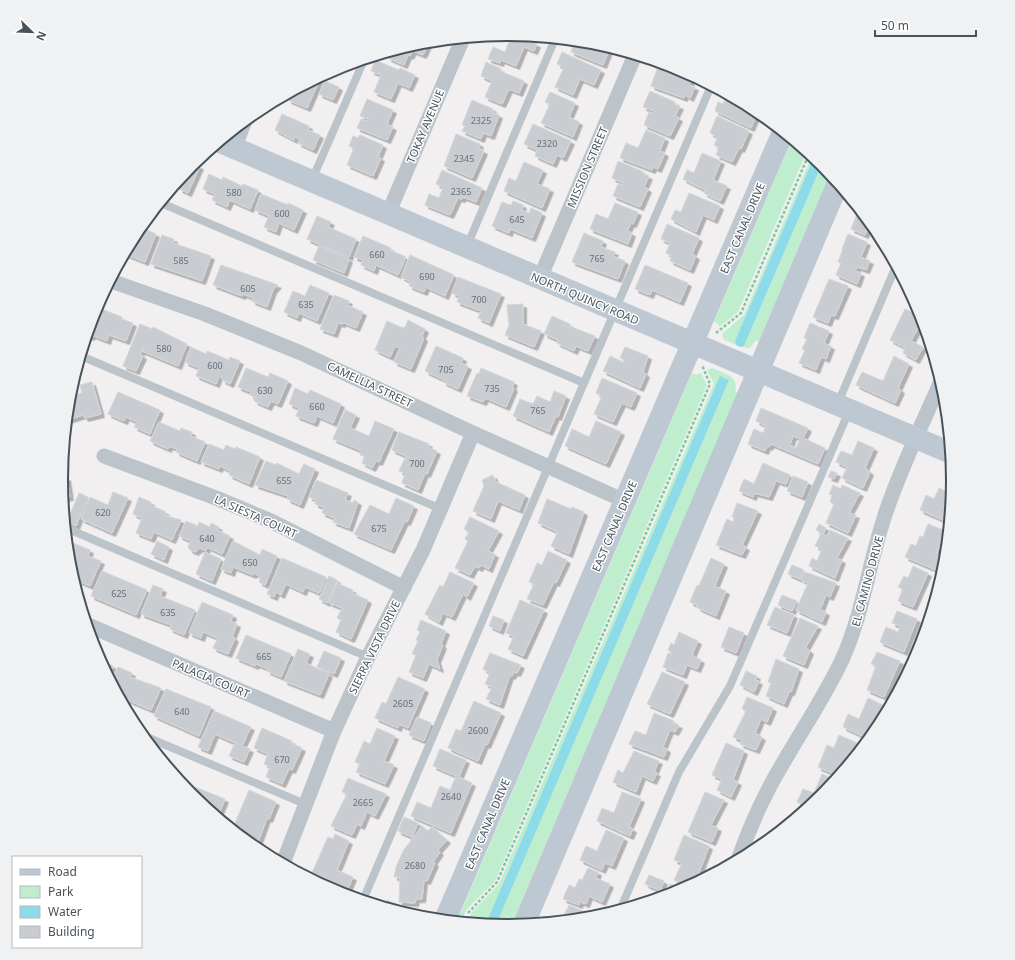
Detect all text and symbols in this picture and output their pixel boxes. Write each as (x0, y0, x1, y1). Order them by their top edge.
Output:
north arrow (12, 12, 52, 52)
scale bar (875, 12, 976, 38)
text: 50 m (881, 17, 909, 34)
text: N (33, 29, 50, 43)
street label: TOKAY AVENUE (403, 87, 447, 165)
house number: 2325 (471, 114, 491, 127)
street label: MISSION STREET (563, 124, 611, 210)
house number: 2320 (537, 137, 557, 150)
house number: 2345 (454, 152, 474, 165)
street label: EAST CANAL DRIVE (716, 180, 768, 276)
house number: 2365 (451, 185, 471, 198)
house number: 580 (226, 186, 242, 199)
house number: 600 (274, 207, 290, 220)
house number: 645 (509, 213, 525, 226)
house number: 660 (369, 248, 385, 261)
house number: 765 (589, 252, 605, 265)
house number: 585 (173, 254, 189, 267)
street label: NORTH QUINCY ROAD (529, 268, 641, 328)
house number: 690 (419, 270, 435, 283)
house number: 605 (240, 282, 256, 295)
house number: 700 (471, 293, 487, 306)
house number: 635 (298, 298, 314, 311)
house number: 580 (156, 342, 172, 355)
street label: CAMELLIA STREET (325, 358, 415, 410)
house number: 600 (207, 359, 223, 372)
house number: 705 (438, 363, 454, 376)
house number: 735 (484, 382, 500, 395)
house number: 630 (257, 384, 273, 397)
house number: 660 (309, 400, 325, 413)
house number: 765 (530, 404, 546, 417)
house number: 700 (409, 457, 425, 470)
house number: 655 (276, 474, 292, 487)
street label: EAST CANAL DRIVE (588, 478, 640, 574)
street label: LA SIESTA COURT (212, 491, 300, 541)
house number: 620 (95, 506, 111, 519)
house number: 675 (371, 522, 387, 535)
house number: 640 (199, 532, 215, 545)
street label: EL CAMINO DRIVE (848, 534, 886, 628)
house number: 650 (242, 556, 258, 569)
house number: 625 (111, 587, 127, 600)
street label: SIERRA VISTA DRIVE (345, 598, 403, 696)
house number: 635 (160, 606, 176, 619)
house number: 665 (256, 650, 272, 663)
street label: PALACIA COURT (170, 655, 252, 701)
house number: 2605 (393, 697, 413, 710)
house number: 640 (174, 705, 190, 718)
house number: 2600 (468, 724, 488, 737)
house number: 670 (274, 753, 290, 766)
street label: EAST CANAL DRIVE (461, 776, 513, 872)
house number: 2640 (441, 790, 461, 803)
house number: 2665 (353, 796, 373, 809)
legend (12, 856, 142, 948)
house number: 2680 (405, 859, 425, 872)
text: Road (48, 863, 77, 880)
text: Park (48, 883, 74, 900)
text: Water (48, 903, 82, 920)
text: Building (48, 923, 95, 940)

